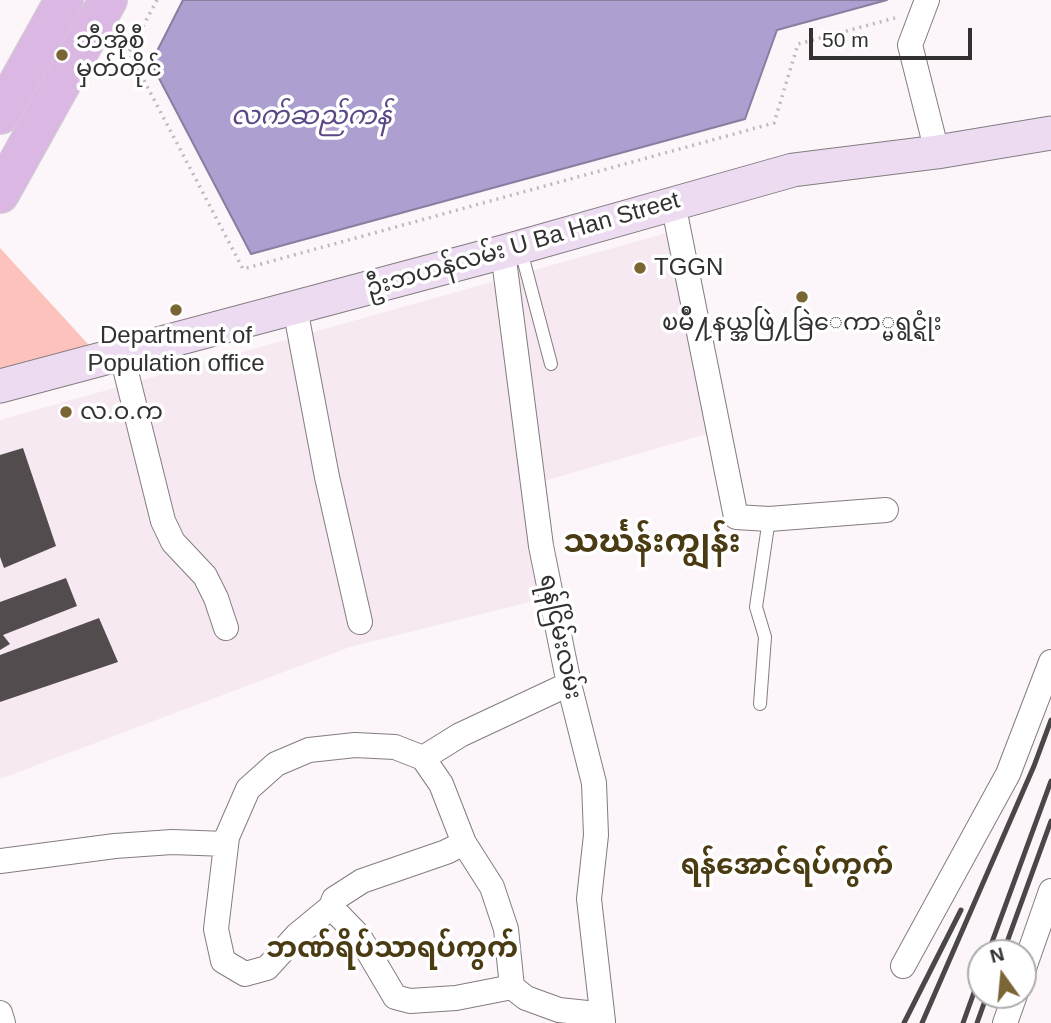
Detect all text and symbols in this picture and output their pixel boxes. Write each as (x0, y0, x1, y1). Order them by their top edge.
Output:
scale bar (813, 14, 976, 58)
place label: ဘီအိုစီ မှတ်တိုင် (76, 27, 162, 83)
text: 50 m (822, 28, 869, 51)
marker: ဘီအိုစီ မှတ်တိုင် (54, 47, 70, 63)
water label: လက်ဆည်ကန် (231, 101, 391, 133)
street label: ဦးဘဟန်လမ်း U Ba Han Street (363, 186, 683, 304)
place label: TGGN (654, 254, 723, 282)
marker: TGGN (632, 260, 648, 276)
marker: ၿမိဳ႔နယ္အဖြဲ႔ခြဲေကာ္မရွင္ရုံး (794, 289, 810, 305)
marker: Department of Population office (168, 302, 184, 318)
place label: ၿမိဳ႔နယ္အဖြဲ႔ခြဲေကာ္မရွင္ရုံး (662, 309, 942, 337)
place label: Department of Population office (87, 322, 265, 378)
place label: လ.၀.က (80, 398, 163, 426)
marker: လ.၀.က (58, 404, 74, 420)
district label: သင်္ဃန်းကျွန်း (563, 524, 741, 562)
street label: ရန်ငြိမ်းလမ်း (533, 572, 587, 702)
district label: ရန်အောင်ရပ်ကွက် (681, 849, 893, 883)
district label: ဘဏ်ရိပ်သာရပ်ကွက် (266, 932, 518, 966)
north arrow (967, 939, 1037, 1009)
text: N (988, 943, 1006, 967)

